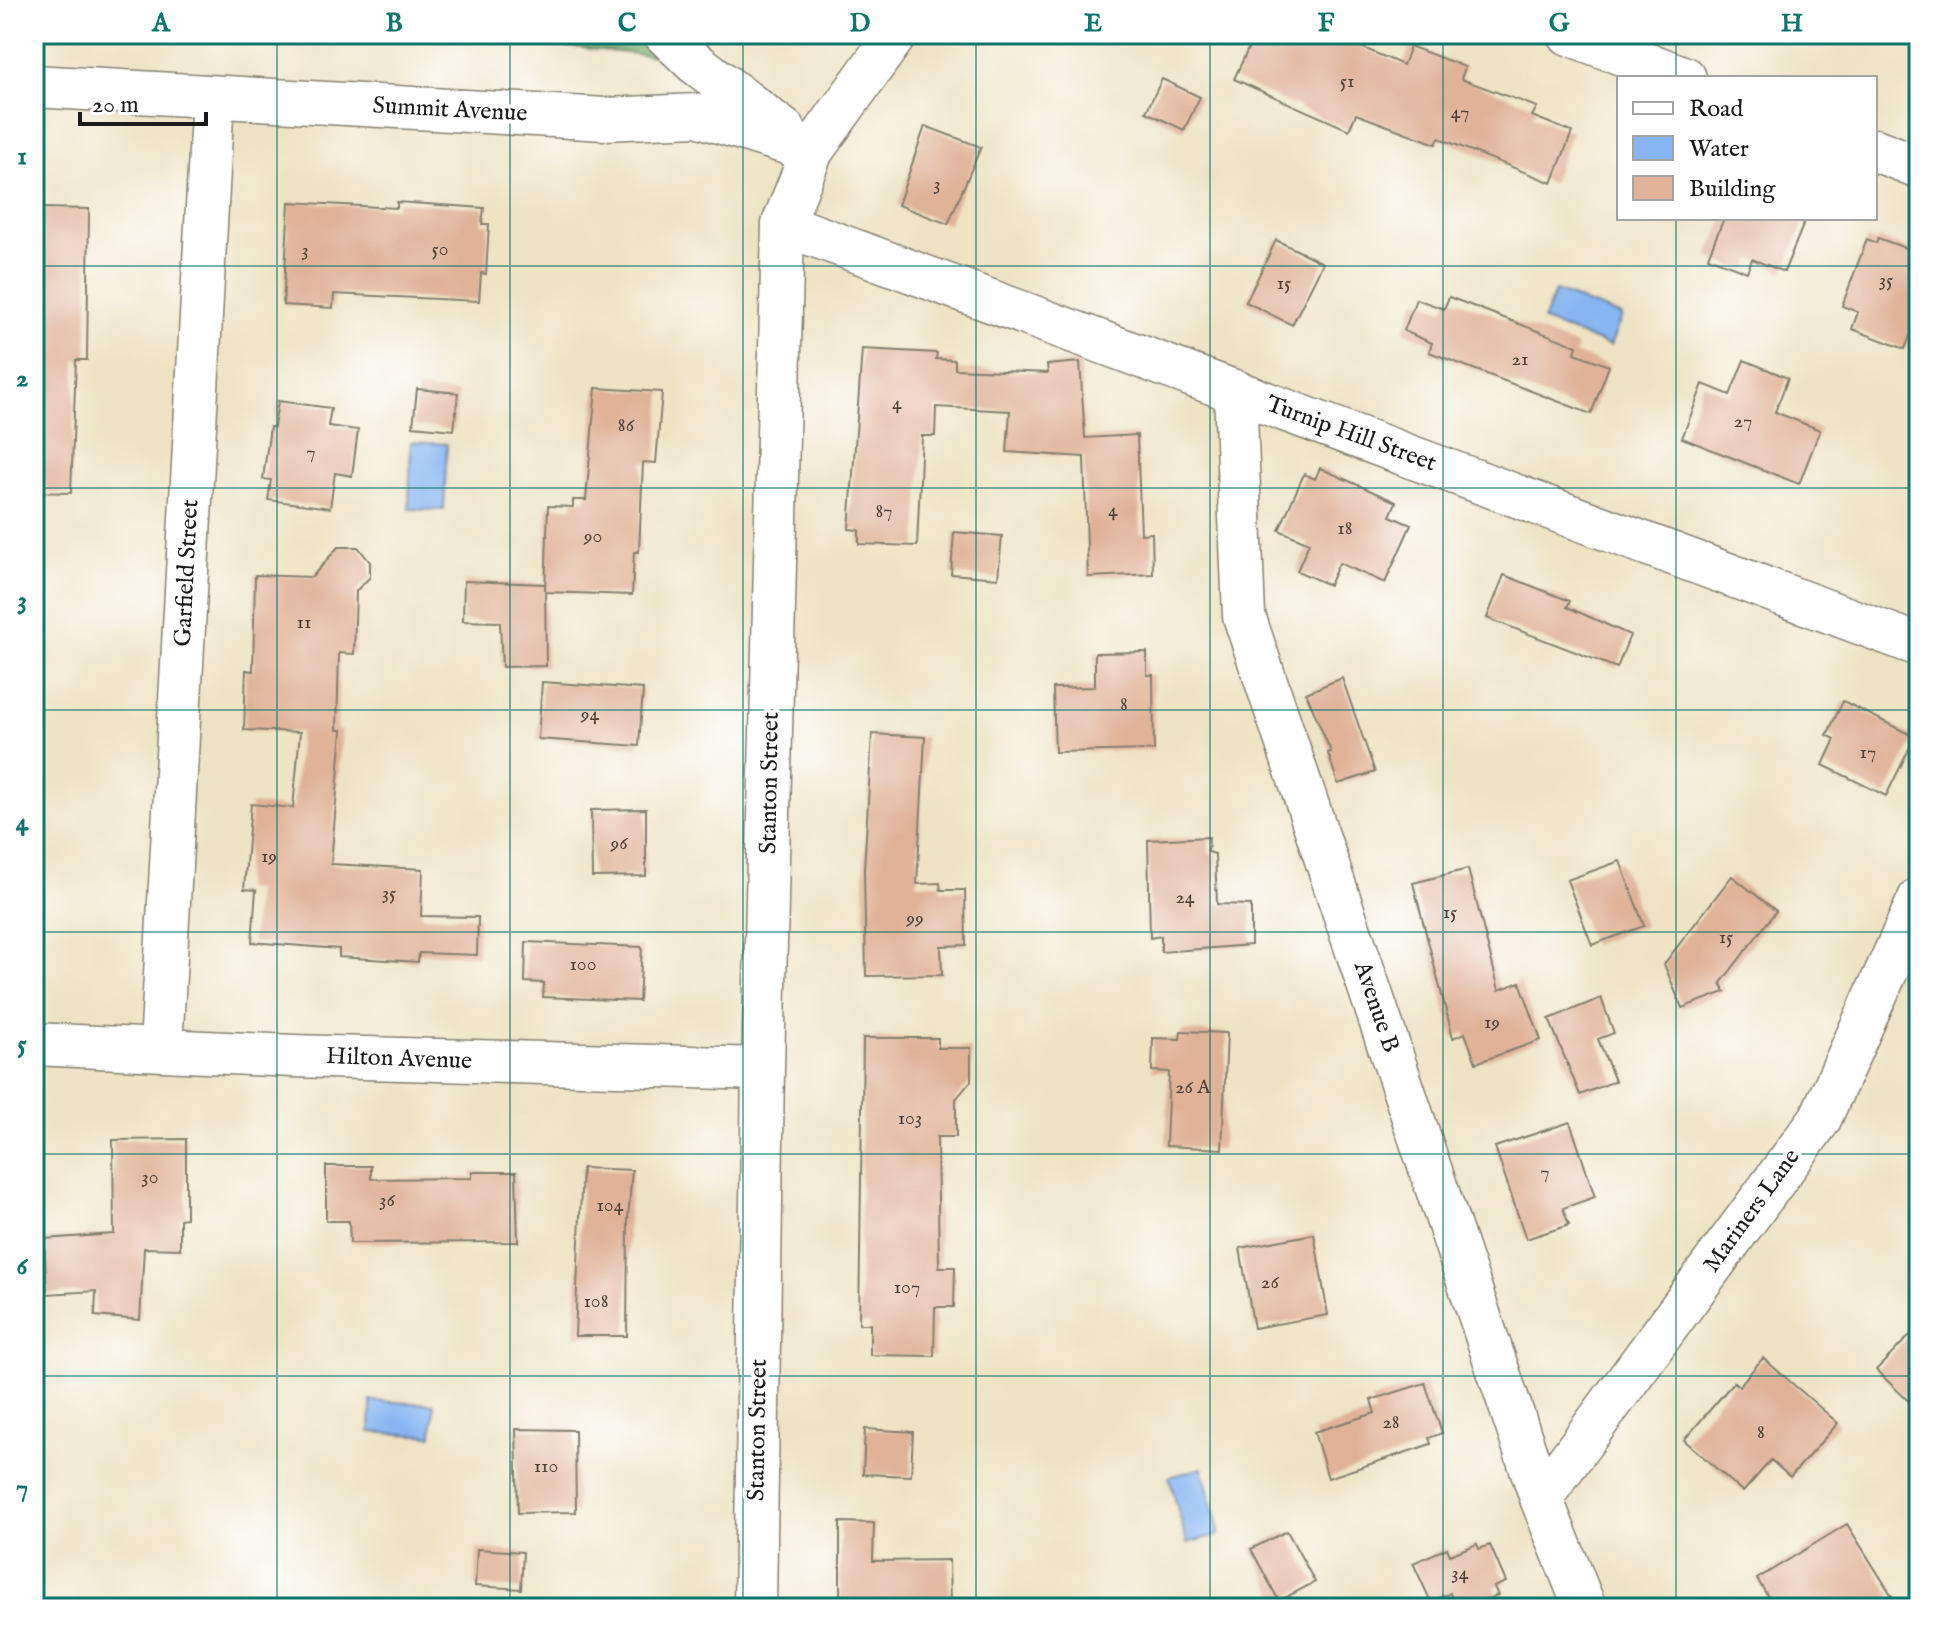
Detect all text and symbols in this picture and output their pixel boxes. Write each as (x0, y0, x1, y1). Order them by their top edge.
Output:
text: A (151, 7, 171, 40)
text: B (385, 7, 403, 40)
text: C (618, 7, 637, 40)
text: D (850, 7, 871, 40)
text: E (1084, 7, 1102, 40)
text: F (1318, 7, 1335, 40)
text: G (1549, 7, 1570, 40)
text: H (1781, 7, 1803, 40)
house number: 51 (1340, 69, 1354, 94)
scale bar (80, 76, 206, 126)
legend (1617, 76, 1877, 220)
text: 20 m (92, 90, 139, 121)
street label: Summit Avenue (372, 90, 528, 130)
text: Road (1689, 94, 1743, 125)
house number: 47 (1451, 100, 1469, 125)
text: Water (1689, 134, 1749, 165)
text: 1 (17, 140, 27, 173)
house number: 3 (933, 172, 941, 197)
text: Building (1689, 174, 1776, 205)
house number: 50 (432, 237, 449, 262)
house number: 3 (301, 238, 309, 263)
house number: 35 (1879, 268, 1893, 293)
house number: 15 (1277, 271, 1291, 296)
house number: 21 (1512, 347, 1528, 372)
text: 2 (16, 362, 28, 395)
street label: Turnip Hill Street (1262, 389, 1440, 479)
house number: 4 (892, 391, 902, 416)
house number: 27 (1734, 409, 1752, 434)
house number: 86 (618, 413, 635, 438)
house number: 7 (306, 440, 316, 465)
house number: 4 (1108, 498, 1118, 523)
street label: Garfield Street (168, 499, 206, 647)
house number: 87 (875, 499, 893, 524)
house number: 18 (1337, 516, 1353, 541)
house number: 90 (583, 524, 602, 549)
text: 3 (17, 584, 27, 617)
house number: 11 (297, 610, 311, 635)
house number: 8 (1120, 692, 1128, 717)
house number: 94 (580, 702, 599, 727)
street label: Stanton Street (753, 712, 787, 854)
house number: 17 (1860, 740, 1876, 765)
text: 4 (16, 806, 30, 839)
house number: 96 (609, 831, 628, 856)
house number: 19 (261, 844, 277, 869)
house number: 35 (382, 881, 396, 906)
house number: 24 (1175, 885, 1195, 910)
house number: 15 (1443, 900, 1457, 925)
house number: 99 (905, 906, 924, 931)
house number: 15 (1719, 925, 1733, 950)
house number: 100 (569, 952, 597, 977)
street label: Avenue B (1346, 956, 1406, 1057)
house number: 19 (1484, 1010, 1500, 1035)
text: 5 (17, 1028, 27, 1061)
street label: Hilton Avenue (326, 1041, 472, 1077)
house number: 26 A (1175, 1075, 1211, 1100)
house number: 103 (898, 1106, 922, 1131)
street label: Mariners Lane (1697, 1143, 1807, 1279)
house number: 7 (1540, 1160, 1550, 1185)
house number: 30 (141, 1165, 159, 1190)
house number: 36 (379, 1188, 396, 1213)
house number: 104 (597, 1193, 624, 1218)
text: 6 (17, 1250, 29, 1283)
house number: 26 (1261, 1270, 1279, 1295)
house number: 107 (894, 1275, 920, 1300)
house number: 108 (583, 1289, 609, 1314)
street label: Stanton Street (741, 1359, 775, 1501)
house number: 28 (1382, 1410, 1400, 1435)
house number: 8 (1757, 1420, 1765, 1445)
house number: 110 (534, 1454, 558, 1479)
text: 7 (16, 1472, 28, 1505)
house number: 34 (1451, 1561, 1469, 1586)

